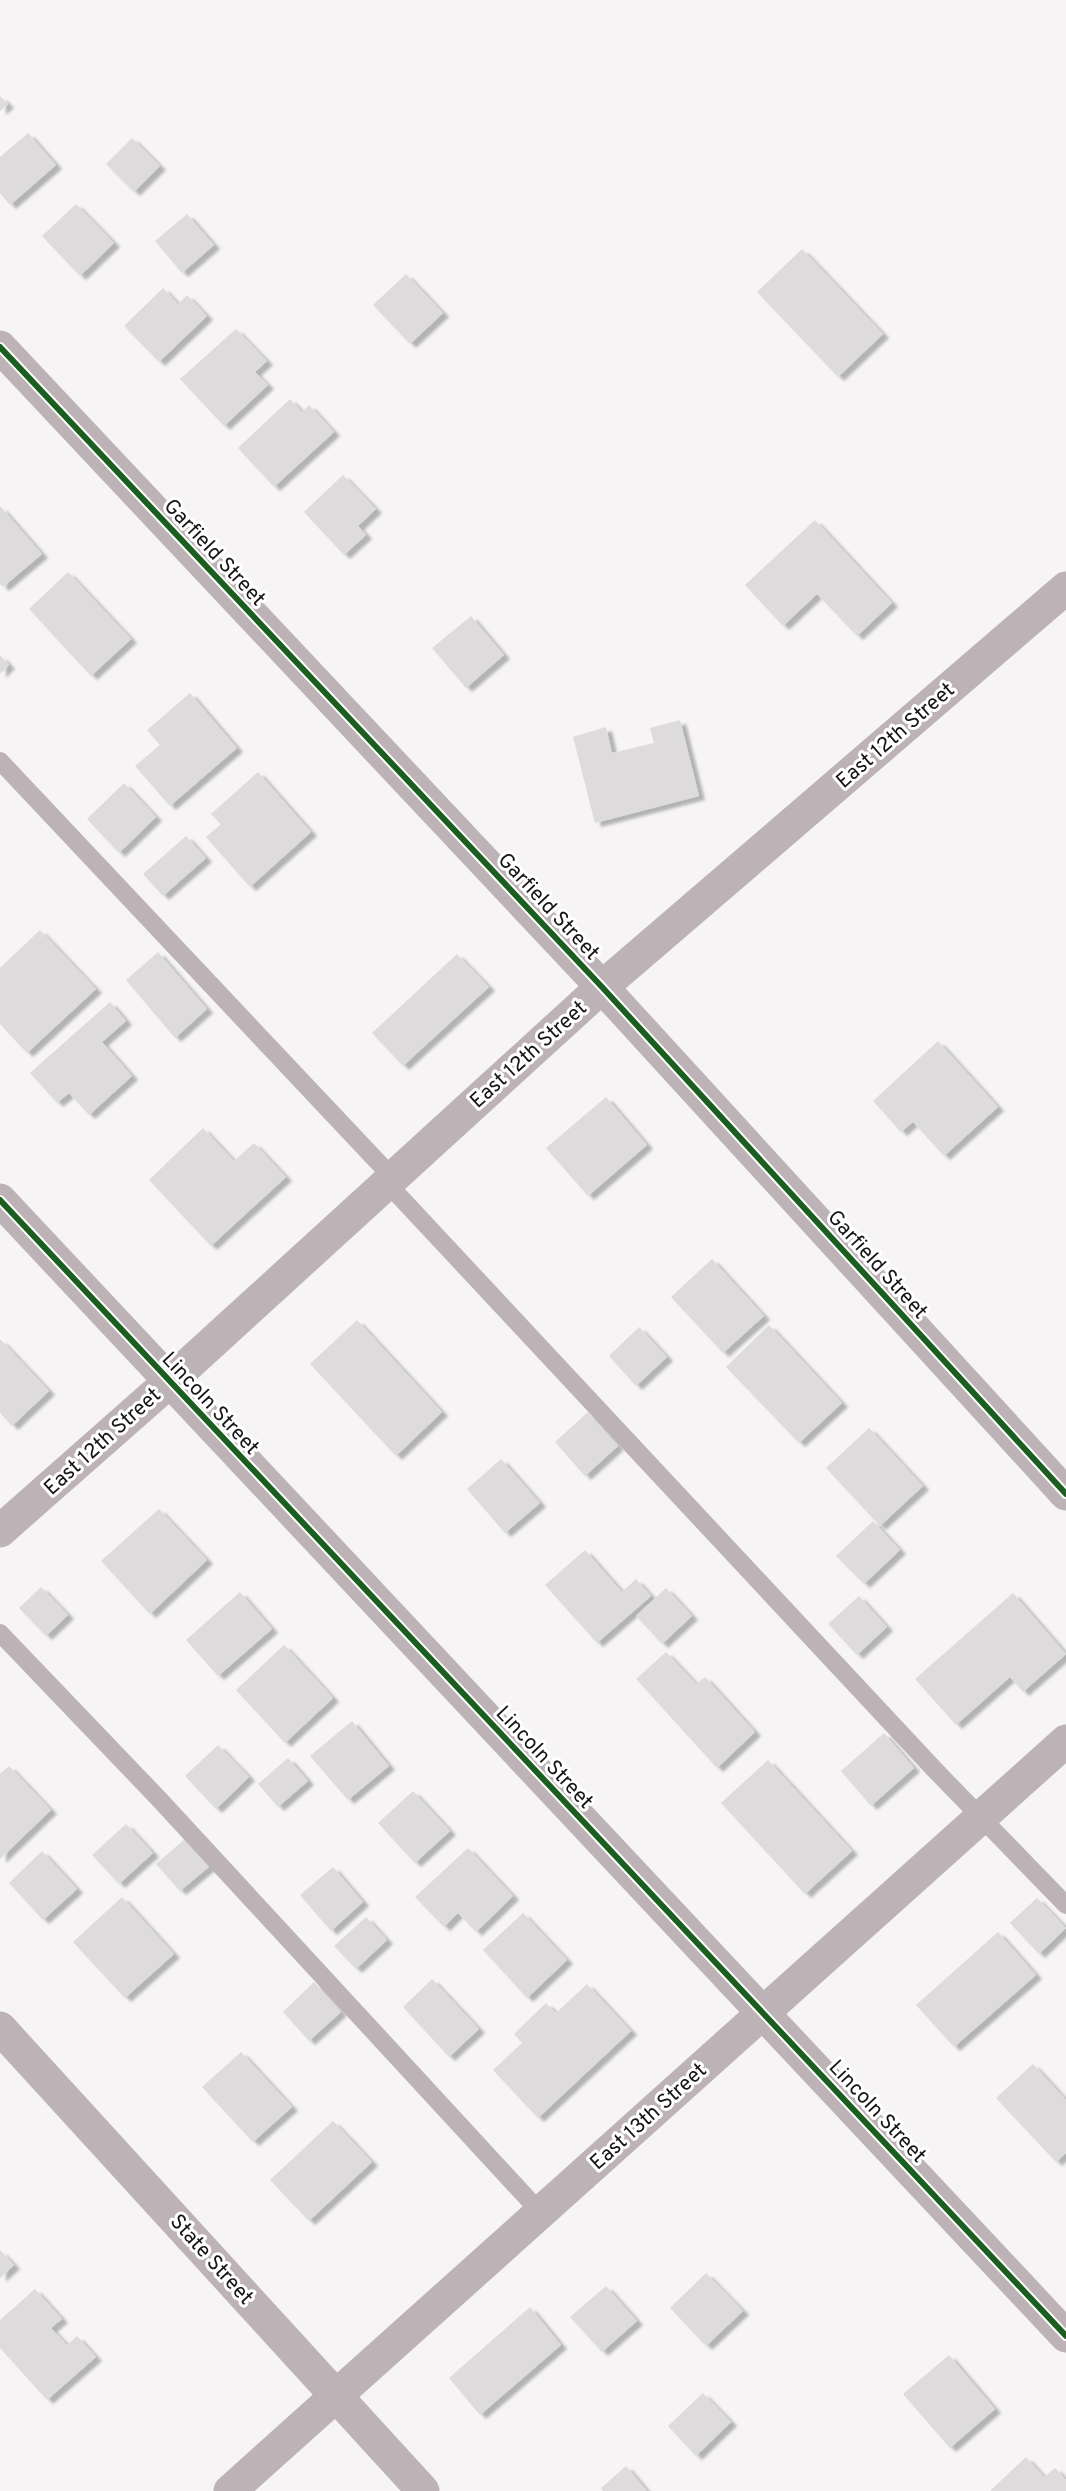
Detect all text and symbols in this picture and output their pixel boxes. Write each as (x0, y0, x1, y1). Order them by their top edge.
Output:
street label: Garfield Street (157, 493, 271, 613)
street label: East 12th Street (831, 677, 961, 795)
street label: Garfield Street (491, 847, 605, 967)
street label: East 12th Street (465, 995, 593, 1115)
street label: Garfield Street (821, 1205, 933, 1325)
street label: Lincoln Street (155, 1347, 265, 1461)
street label: East 12th Street (39, 1382, 167, 1502)
street label: Lincoln Street (489, 1701, 599, 1815)
street label: Lincoln Street (822, 2055, 932, 2169)
street label: East 13th Street (585, 2057, 713, 2177)
street label: State Street (163, 2209, 259, 2311)

